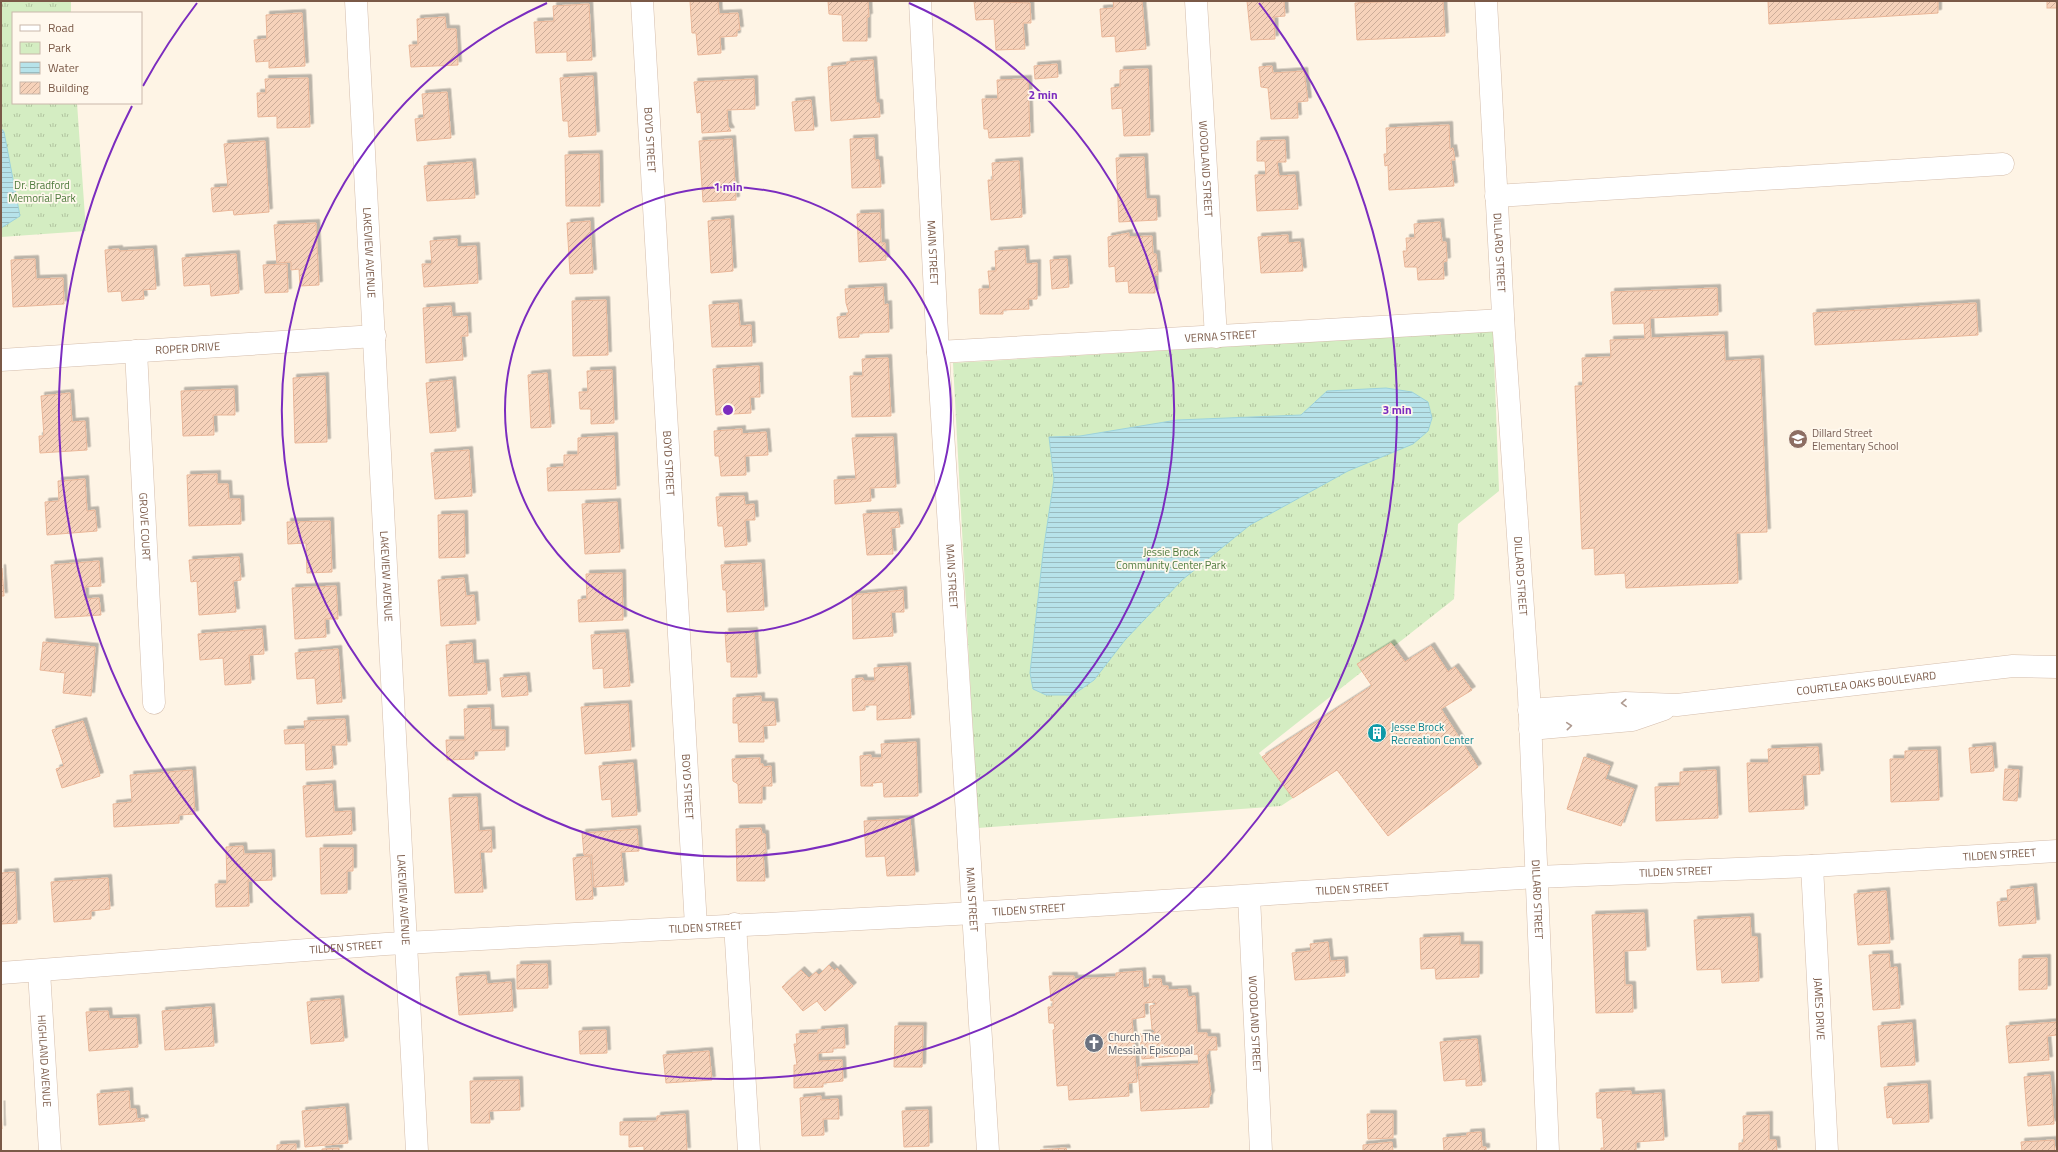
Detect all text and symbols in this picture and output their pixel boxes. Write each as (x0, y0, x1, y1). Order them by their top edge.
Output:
legend (12, 12, 142, 104)
text: Road (48, 18, 74, 37)
text: Park (48, 38, 71, 57)
text: Water (48, 58, 79, 77)
text: Building (48, 78, 89, 97)
text: 2 min (1028, 85, 1058, 104)
street label: BOYD STREET (640, 106, 660, 173)
street label: WOODLAND STREET (1195, 120, 1217, 218)
park label: Dr. Bradford Memorial Park (8, 177, 76, 206)
text: 1 min (713, 177, 743, 196)
street label: LAKEVIEW AVENUE (359, 207, 380, 298)
street label: DILLARD STREET (1489, 212, 1510, 293)
street label: MAIN STREET (923, 220, 943, 286)
street label: VERNA STREET (1184, 326, 1257, 346)
street label: ROPER DRIVE (155, 338, 221, 358)
text: 3 min (1382, 400, 1412, 419)
centre of rings (721, 403, 735, 417)
place label: Dillard Street Elementary School (1812, 425, 1899, 454)
school or university icon: Dillard Street Elementary School (1787, 428, 1809, 450)
street label: BOYD STREET (659, 430, 679, 497)
street label: GROVE COURT (135, 492, 155, 562)
street label: LAKEVIEW AVENUE (376, 530, 397, 622)
street label: DILLARD STREET (1510, 536, 1532, 616)
street label: MAIN STREET (942, 543, 962, 609)
park label: Jessie Brock Community Center Park (1116, 544, 1227, 573)
street label: COURTLEA OAKS BOULEVARD (1796, 667, 1937, 699)
one-way arrow (1621, 699, 1627, 707)
place label: Jesse Brock Recreation Center (1391, 719, 1474, 748)
one-way arrow (1566, 721, 1572, 730)
building icon: Jesse Brock Recreation Center (1366, 722, 1388, 744)
street label: BOYD STREET (678, 753, 698, 820)
street label: TILDEN STREET (1962, 844, 2037, 865)
street label: LAKEVIEW AVENUE (393, 854, 414, 946)
street label: DILLARD STREET (1528, 859, 1547, 940)
street label: TILDEN STREET (1639, 862, 1713, 881)
street label: MAIN STREET (962, 867, 982, 933)
street label: TILDEN STREET (1315, 878, 1390, 899)
street label: TILDEN STREET (992, 899, 1066, 920)
street label: TILDEN STREET (668, 917, 743, 937)
street label: TILDEN STREET (309, 936, 383, 958)
street label: WOODLAND STREET (1245, 975, 1265, 1073)
street label: JAMES DRIVE (1810, 977, 1829, 1040)
street label: HIGHLAND AVENUE (34, 1014, 55, 1108)
place label: Church The Messiah Episcopal (1108, 1029, 1193, 1058)
church icon: Church The Messiah Episcopal (1083, 1032, 1105, 1054)

